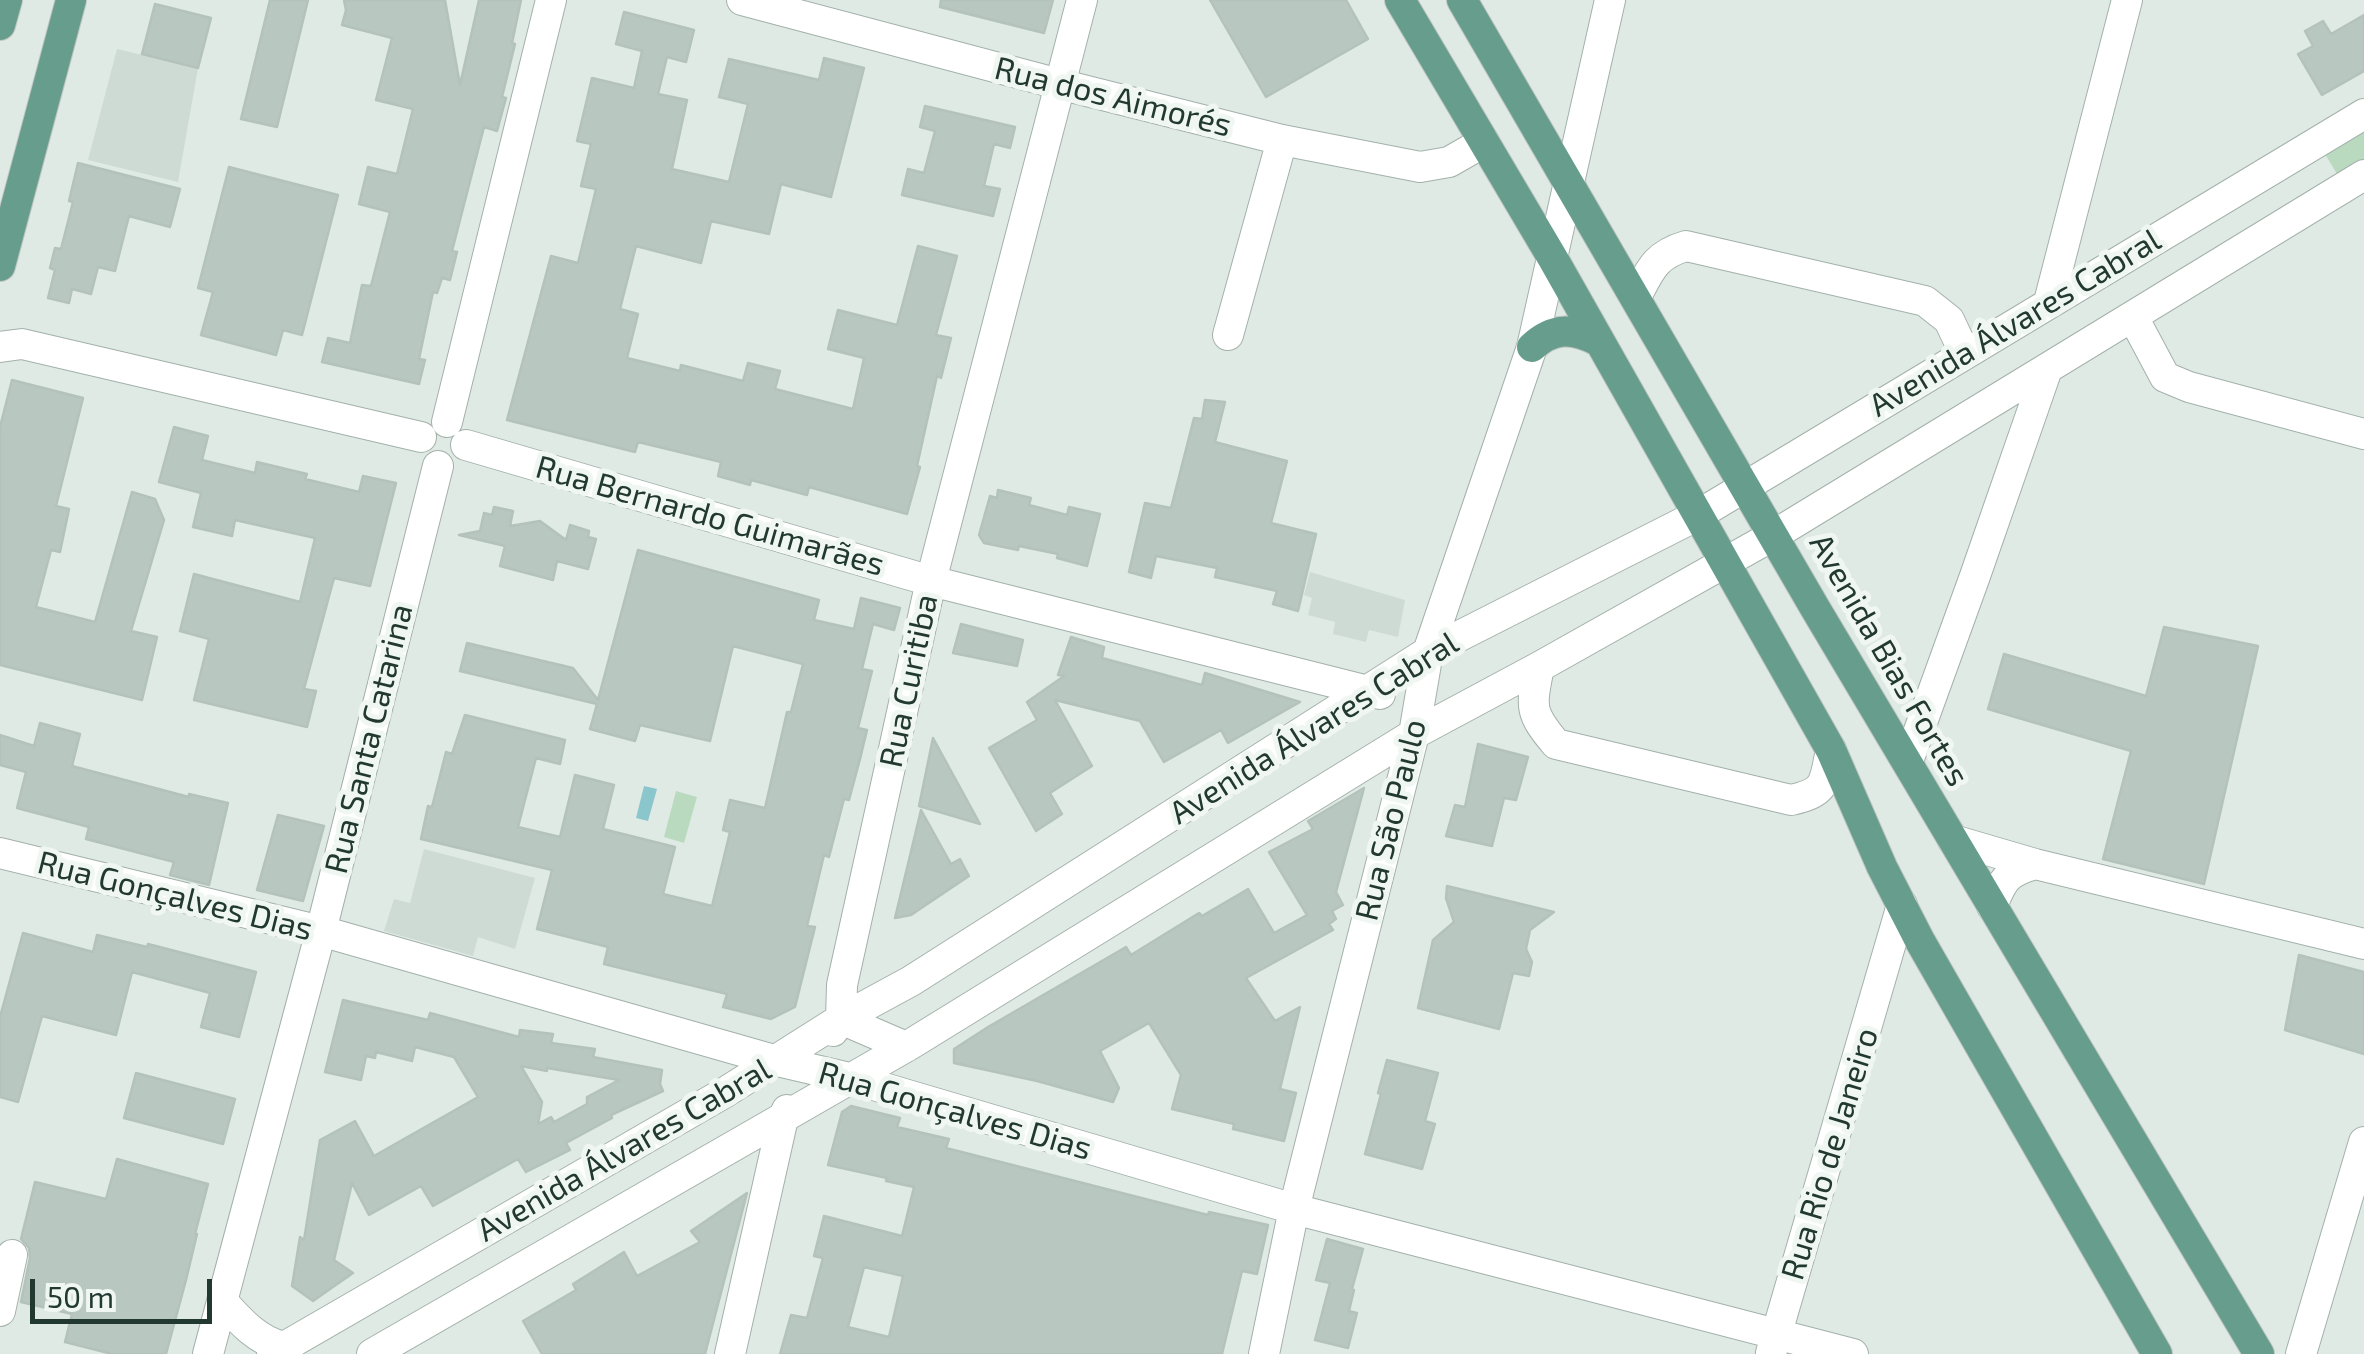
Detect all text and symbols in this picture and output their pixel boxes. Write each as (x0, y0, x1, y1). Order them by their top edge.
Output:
street label: Rua dos Aimorés (991, 49, 1235, 145)
street label: Avenida Álvares Cabral (1862, 221, 2168, 425)
street label: Rua Bernardo Guimarães (531, 448, 889, 584)
street label: Avenida Bias Fortes (1801, 527, 1977, 793)
street label: Rua Curitiba (872, 591, 946, 771)
street label: Rua Santa Catarina (317, 600, 421, 878)
street label: Avenida Álvares Cabral (1163, 624, 1465, 832)
street label: Rua São Paulo (1347, 716, 1435, 924)
street label: Rua Gonçalves Dias (34, 843, 316, 949)
street label: Rua Rio de Janeiro (1773, 1024, 1887, 1284)
street label: Avenida Álvares Cabral (470, 1050, 778, 1250)
street label: Rua Gonçalves Dias (814, 1054, 1096, 1168)
scale bar (35, 1259, 218, 1321)
text: 50 m (47, 1278, 114, 1314)

